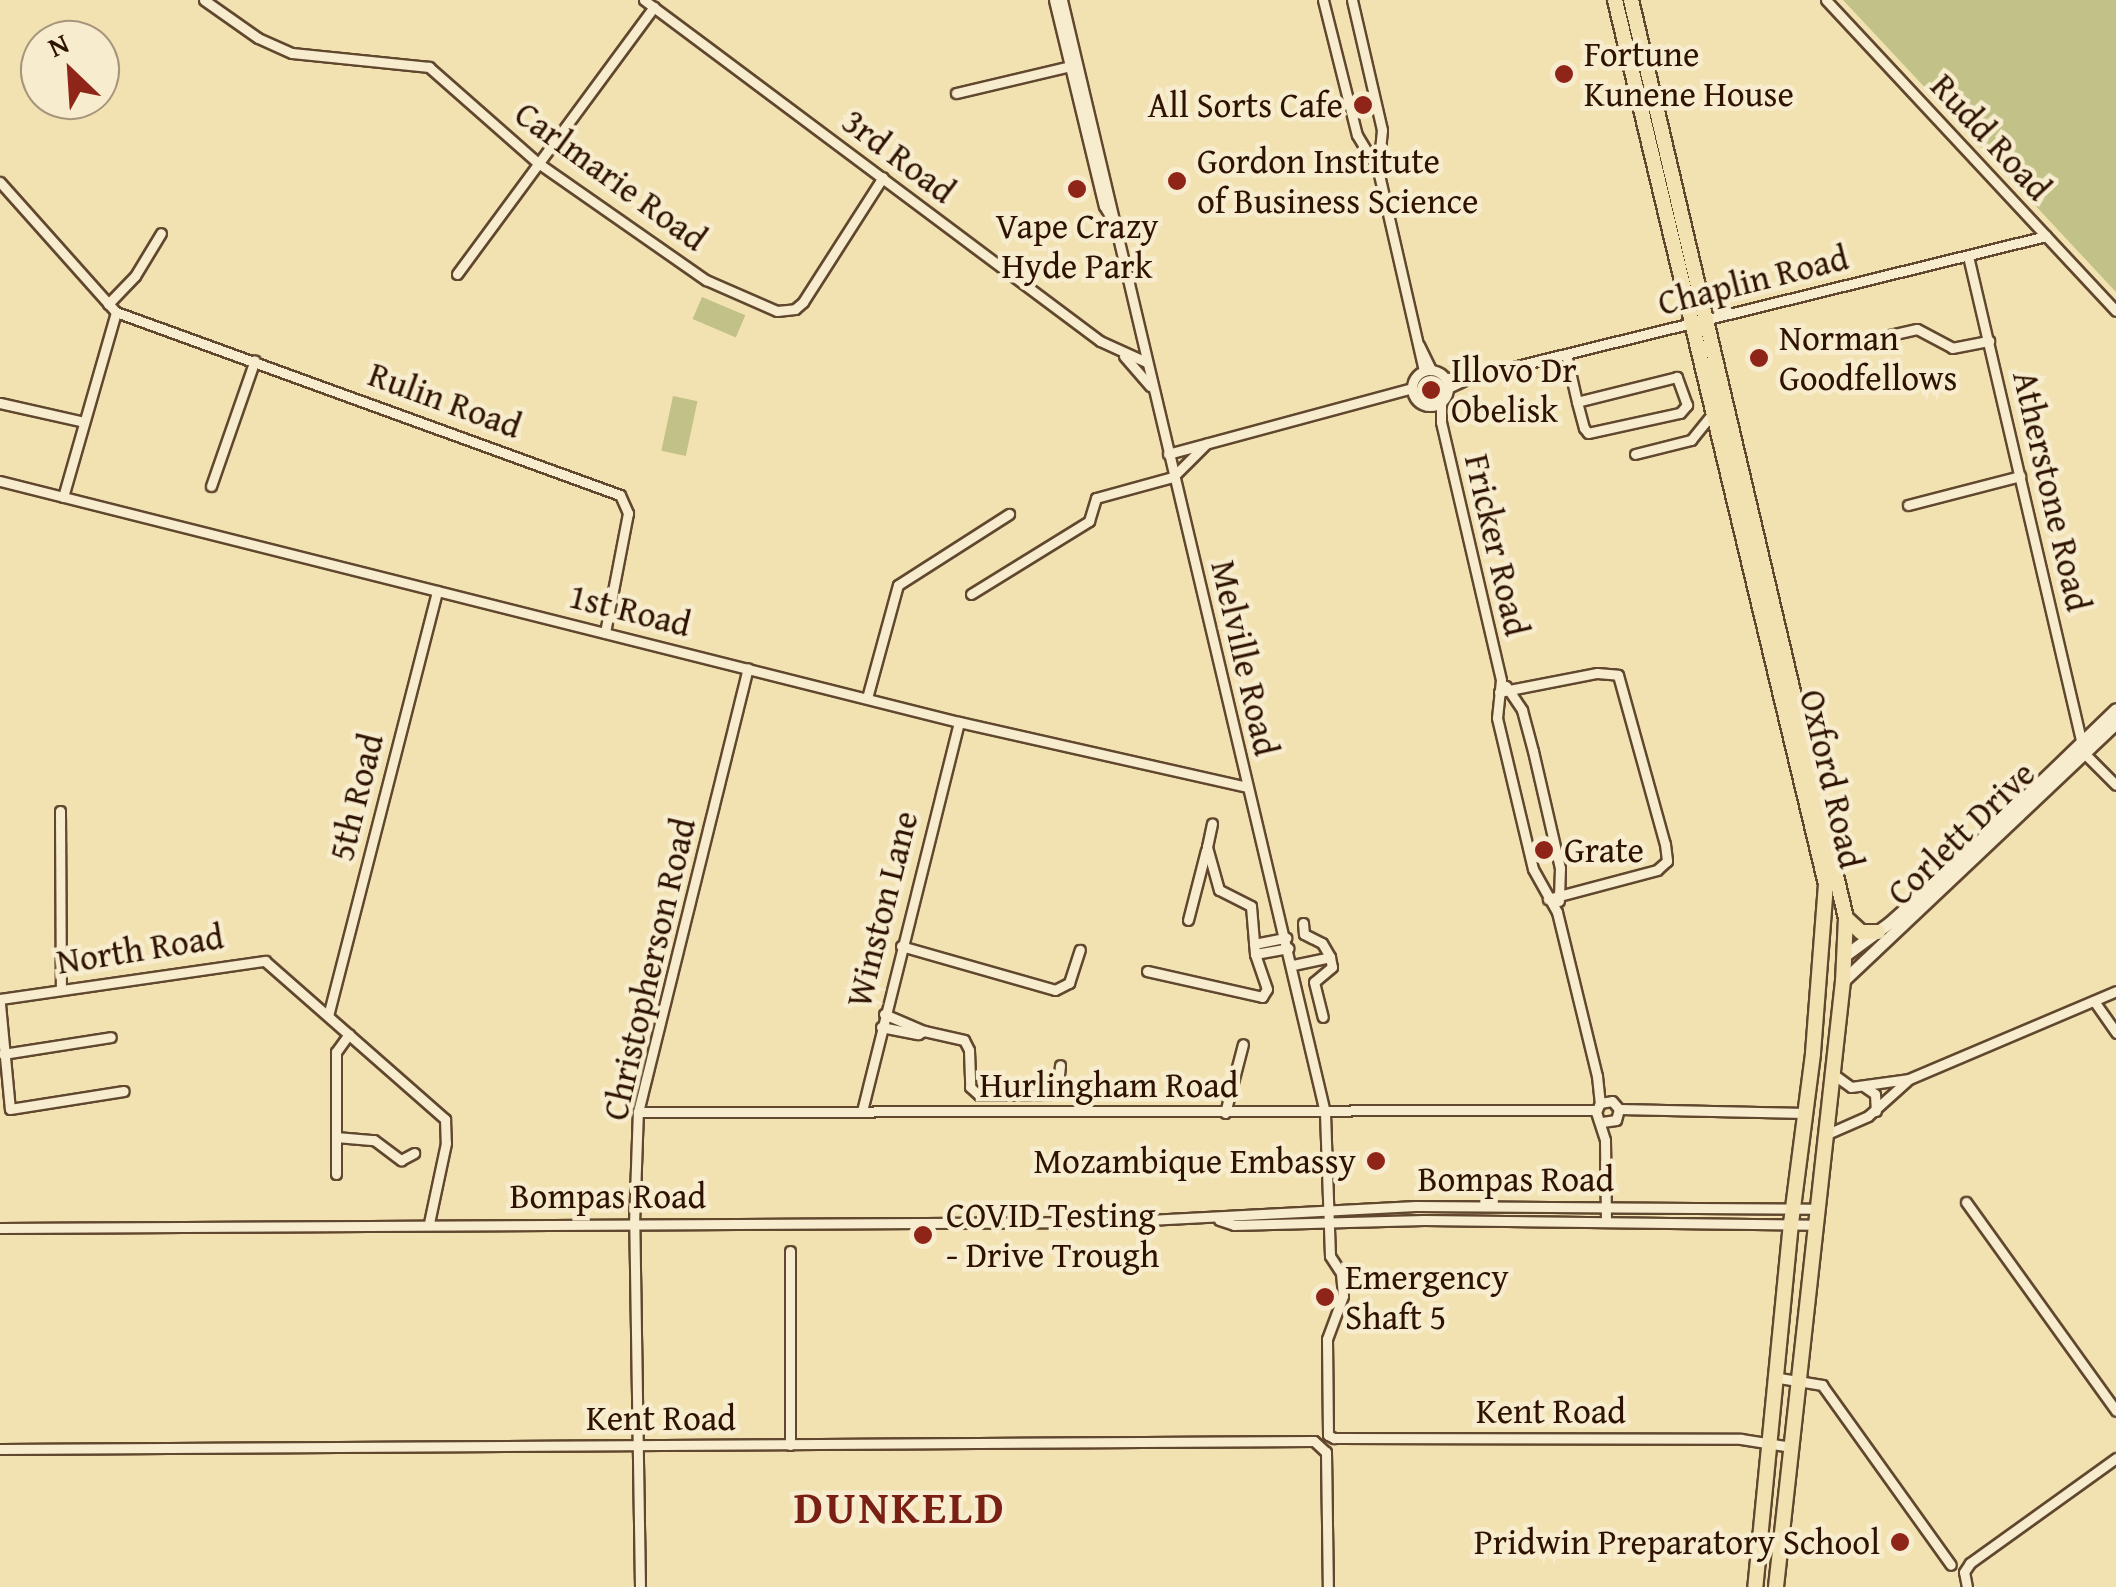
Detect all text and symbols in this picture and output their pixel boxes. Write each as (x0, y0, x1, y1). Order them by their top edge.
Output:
north arrow (20, 20, 120, 120)
text: N (41, 22, 75, 67)
place label: Fortune Kunene House (1584, 33, 1794, 115)
marker: Fortune Kunene House (1553, 63, 1575, 85)
street label: Rudd Road (1922, 65, 2060, 209)
place label: All Sorts Cafe (1148, 84, 1343, 126)
street label: Carlmarie Road (507, 92, 715, 260)
marker: All Sorts Cafe (1352, 94, 1374, 116)
street label: 3rd Road (834, 100, 964, 212)
place label: Gordon Institute of Business Science (1197, 140, 1478, 222)
marker: Gordon Institute of Business Science (1166, 170, 1188, 192)
marker: Vape Crazy Hyde Park (1066, 178, 1088, 200)
place label: Vape Crazy Hyde Park (996, 205, 1158, 287)
street label: Chaplin Road (1654, 236, 1852, 324)
place label: Norman Goodfellows (1779, 317, 1957, 399)
marker: Norman Goodfellows (1748, 347, 1770, 369)
place label: Illovo Dr Obelisk (1451, 349, 1577, 431)
street label: Rulin Road (363, 353, 527, 447)
street label: Atherstone Road (2004, 367, 2100, 615)
marker: Illovo Dr Obelisk (1420, 379, 1442, 401)
street label: Fricker Road (1456, 450, 1538, 640)
street label: Melville Road (1202, 556, 1288, 760)
street label: 1st Road (565, 575, 695, 645)
street label: Oxford Road (1791, 686, 1873, 872)
street label: 5th Road (320, 729, 392, 865)
street label: Corlett Drive (1879, 752, 2043, 914)
street label: Winston Lane (837, 807, 927, 1011)
street label: Christopherson Road (594, 814, 704, 1124)
place label: Grate (1564, 829, 1644, 871)
marker: Grate (1533, 839, 1555, 861)
street label: North Road (54, 915, 226, 983)
street label: Hurlingham Road (979, 1064, 1239, 1106)
place label: Mozambique Embassy (1033, 1140, 1356, 1182)
marker: Mozambique Embassy (1365, 1150, 1387, 1172)
street label: Bompas Road (1418, 1158, 1614, 1200)
street label: Bompas Road (510, 1175, 706, 1217)
place label: COVID Testing - Drive Trough (946, 1194, 1159, 1276)
marker: COVID Testing - Drive Trough (910, 1222, 936, 1248)
place label: Emergency Shaft 5 (1345, 1256, 1509, 1338)
marker: Emergency Shaft 5 (1314, 1286, 1336, 1308)
street label: Kent Road (1476, 1390, 1626, 1432)
street label: Kent Road (586, 1397, 736, 1439)
district label: DUNKELD (794, 1480, 1006, 1534)
place label: Pridwin Preparatory School (1474, 1521, 1880, 1563)
marker: Pridwin Preparatory School (1889, 1531, 1911, 1553)

